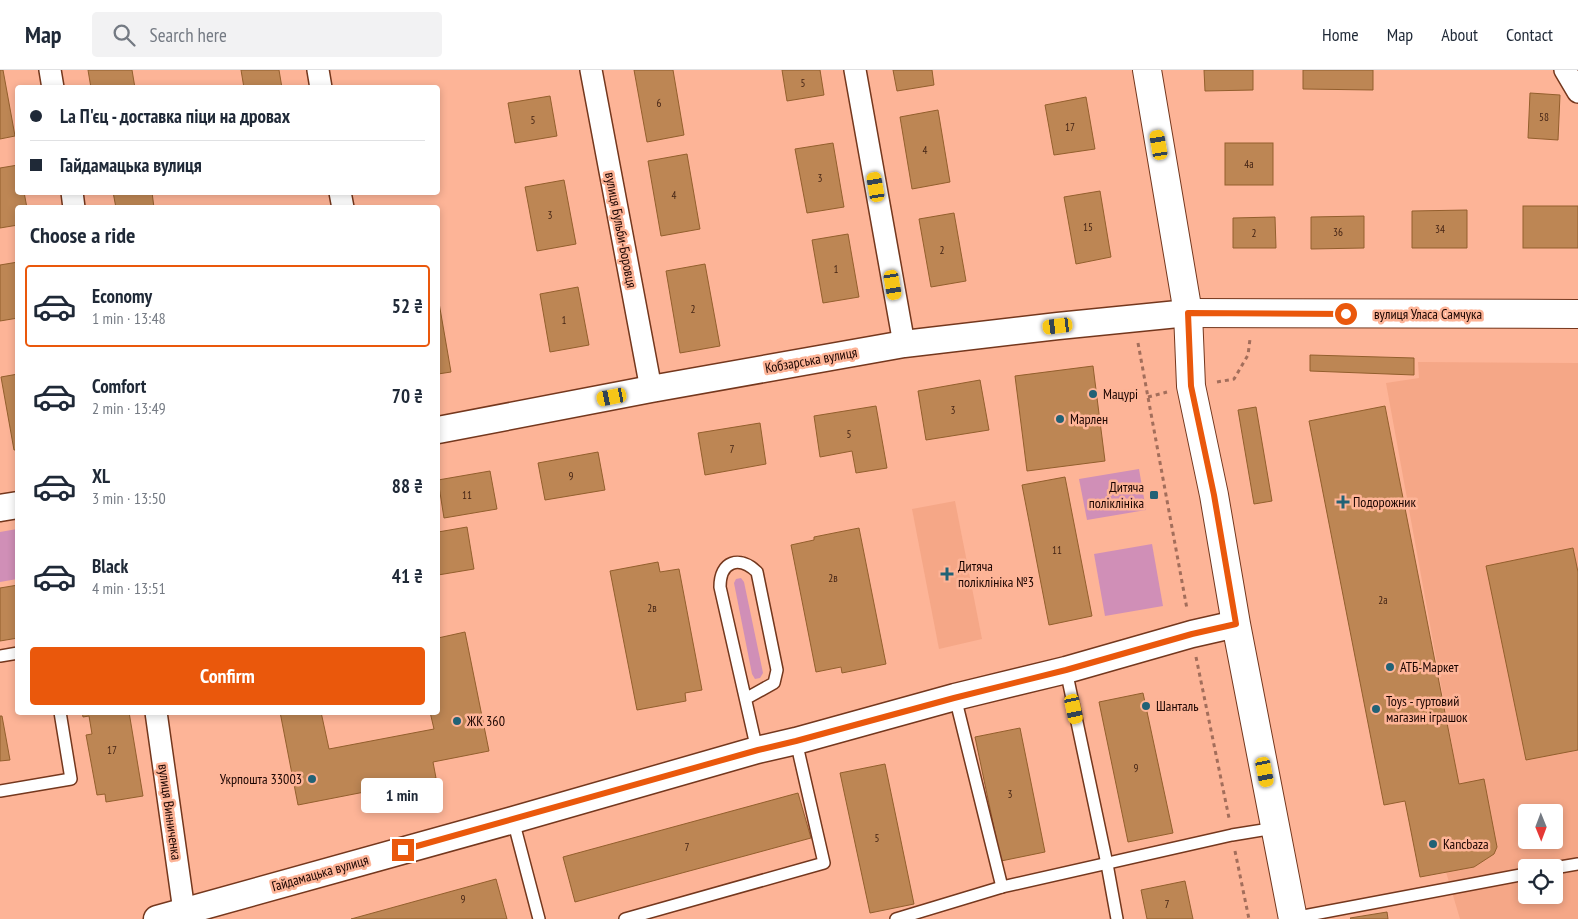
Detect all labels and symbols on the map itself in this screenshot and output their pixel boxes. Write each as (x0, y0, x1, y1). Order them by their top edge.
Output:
house number: 5 (801, 76, 806, 90)
house number: 6 (657, 96, 662, 110)
house number: 58 (1539, 110, 1549, 124)
house number: 5 (531, 113, 536, 127)
house number: 17 (1065, 120, 1075, 134)
car (1149, 129, 1168, 161)
house number: 4 (923, 143, 928, 157)
house number: 4а (1244, 157, 1254, 171)
street label: вулиця Бульби-Боровця (601, 171, 641, 289)
house number: 3 (818, 171, 823, 185)
car (866, 171, 885, 203)
house number: 4 (672, 188, 677, 202)
house number: 3 (548, 208, 553, 222)
house number: 15 (1083, 220, 1093, 234)
house number: 34 (1435, 222, 1445, 236)
house number: 36 (1333, 225, 1343, 239)
house number: 2 (1252, 226, 1257, 240)
house number: 2 (940, 243, 945, 257)
house number: 1 (834, 262, 839, 276)
car (883, 269, 902, 301)
house number: 2 (691, 302, 696, 316)
route start (1335, 303, 1357, 325)
street label: вулиця Уласа Самчука (1374, 305, 1482, 323)
house number: 1 (562, 313, 567, 327)
car (1042, 317, 1073, 335)
street label: Кобзарська вулиця (763, 343, 859, 377)
place label: Мацурі (1103, 385, 1138, 403)
car (595, 387, 628, 407)
marker: Мацурі (1087, 388, 1099, 400)
house number: 3 (951, 403, 956, 417)
place label: Марлен (1070, 410, 1108, 428)
marker: Марлен (1054, 413, 1066, 425)
house number: 5 (847, 427, 852, 441)
house number: 7 (730, 442, 735, 456)
house number: 9 (569, 469, 574, 483)
place label: Дитяча поліклініка (1089, 478, 1144, 512)
house number: 11 (462, 488, 472, 502)
marker: Дитяча поліклініка (1148, 489, 1160, 501)
place label: Подорожник (1353, 493, 1416, 511)
marker: Подорожник (1337, 496, 1349, 508)
house number: 11 (1052, 543, 1062, 557)
place label: Дитяча поліклініка №3 (958, 557, 1034, 591)
marker: Дитяча поліклініка №3 (940, 567, 954, 581)
house number: 2в (828, 571, 838, 585)
house number: 2а (1378, 593, 1388, 607)
house number: 2в (647, 601, 657, 615)
place label: АТБ-Маркет (1400, 658, 1459, 676)
marker: АТБ-Маркет (1384, 661, 1396, 673)
place label: Toys - гуртовий магазин іграшок (1386, 692, 1468, 726)
car (1063, 693, 1084, 725)
place label: Шанталь (1156, 697, 1199, 715)
marker: Шанталь (1140, 700, 1152, 712)
marker: Toys - гуртовий магазин іграшок (1370, 703, 1382, 715)
place label: ЖК 360 (466, 712, 505, 730)
marker: ЖК 360 (451, 715, 463, 727)
house number: 17 (107, 743, 117, 757)
car (1254, 756, 1275, 788)
house number: 9 (1134, 761, 1139, 775)
street label: вулиця Винниченка (154, 763, 186, 861)
place label: Укрпошта 33003 (220, 770, 302, 788)
marker: Укрпошта 33003 (306, 773, 318, 785)
callout: 1 min (362, 778, 444, 812)
house number: 3 (1008, 787, 1013, 801)
north arrow (1518, 804, 1562, 849)
house number: 5 (875, 831, 880, 845)
place label: Kancbaza (1443, 835, 1489, 853)
marker: Kancbaza (1427, 838, 1439, 850)
route end (392, 839, 414, 861)
house number: 7 (685, 840, 690, 854)
street label: Гайдамацька вулиця (270, 851, 370, 895)
house number: 9 (461, 892, 466, 906)
house number: 7 (1165, 897, 1170, 911)

